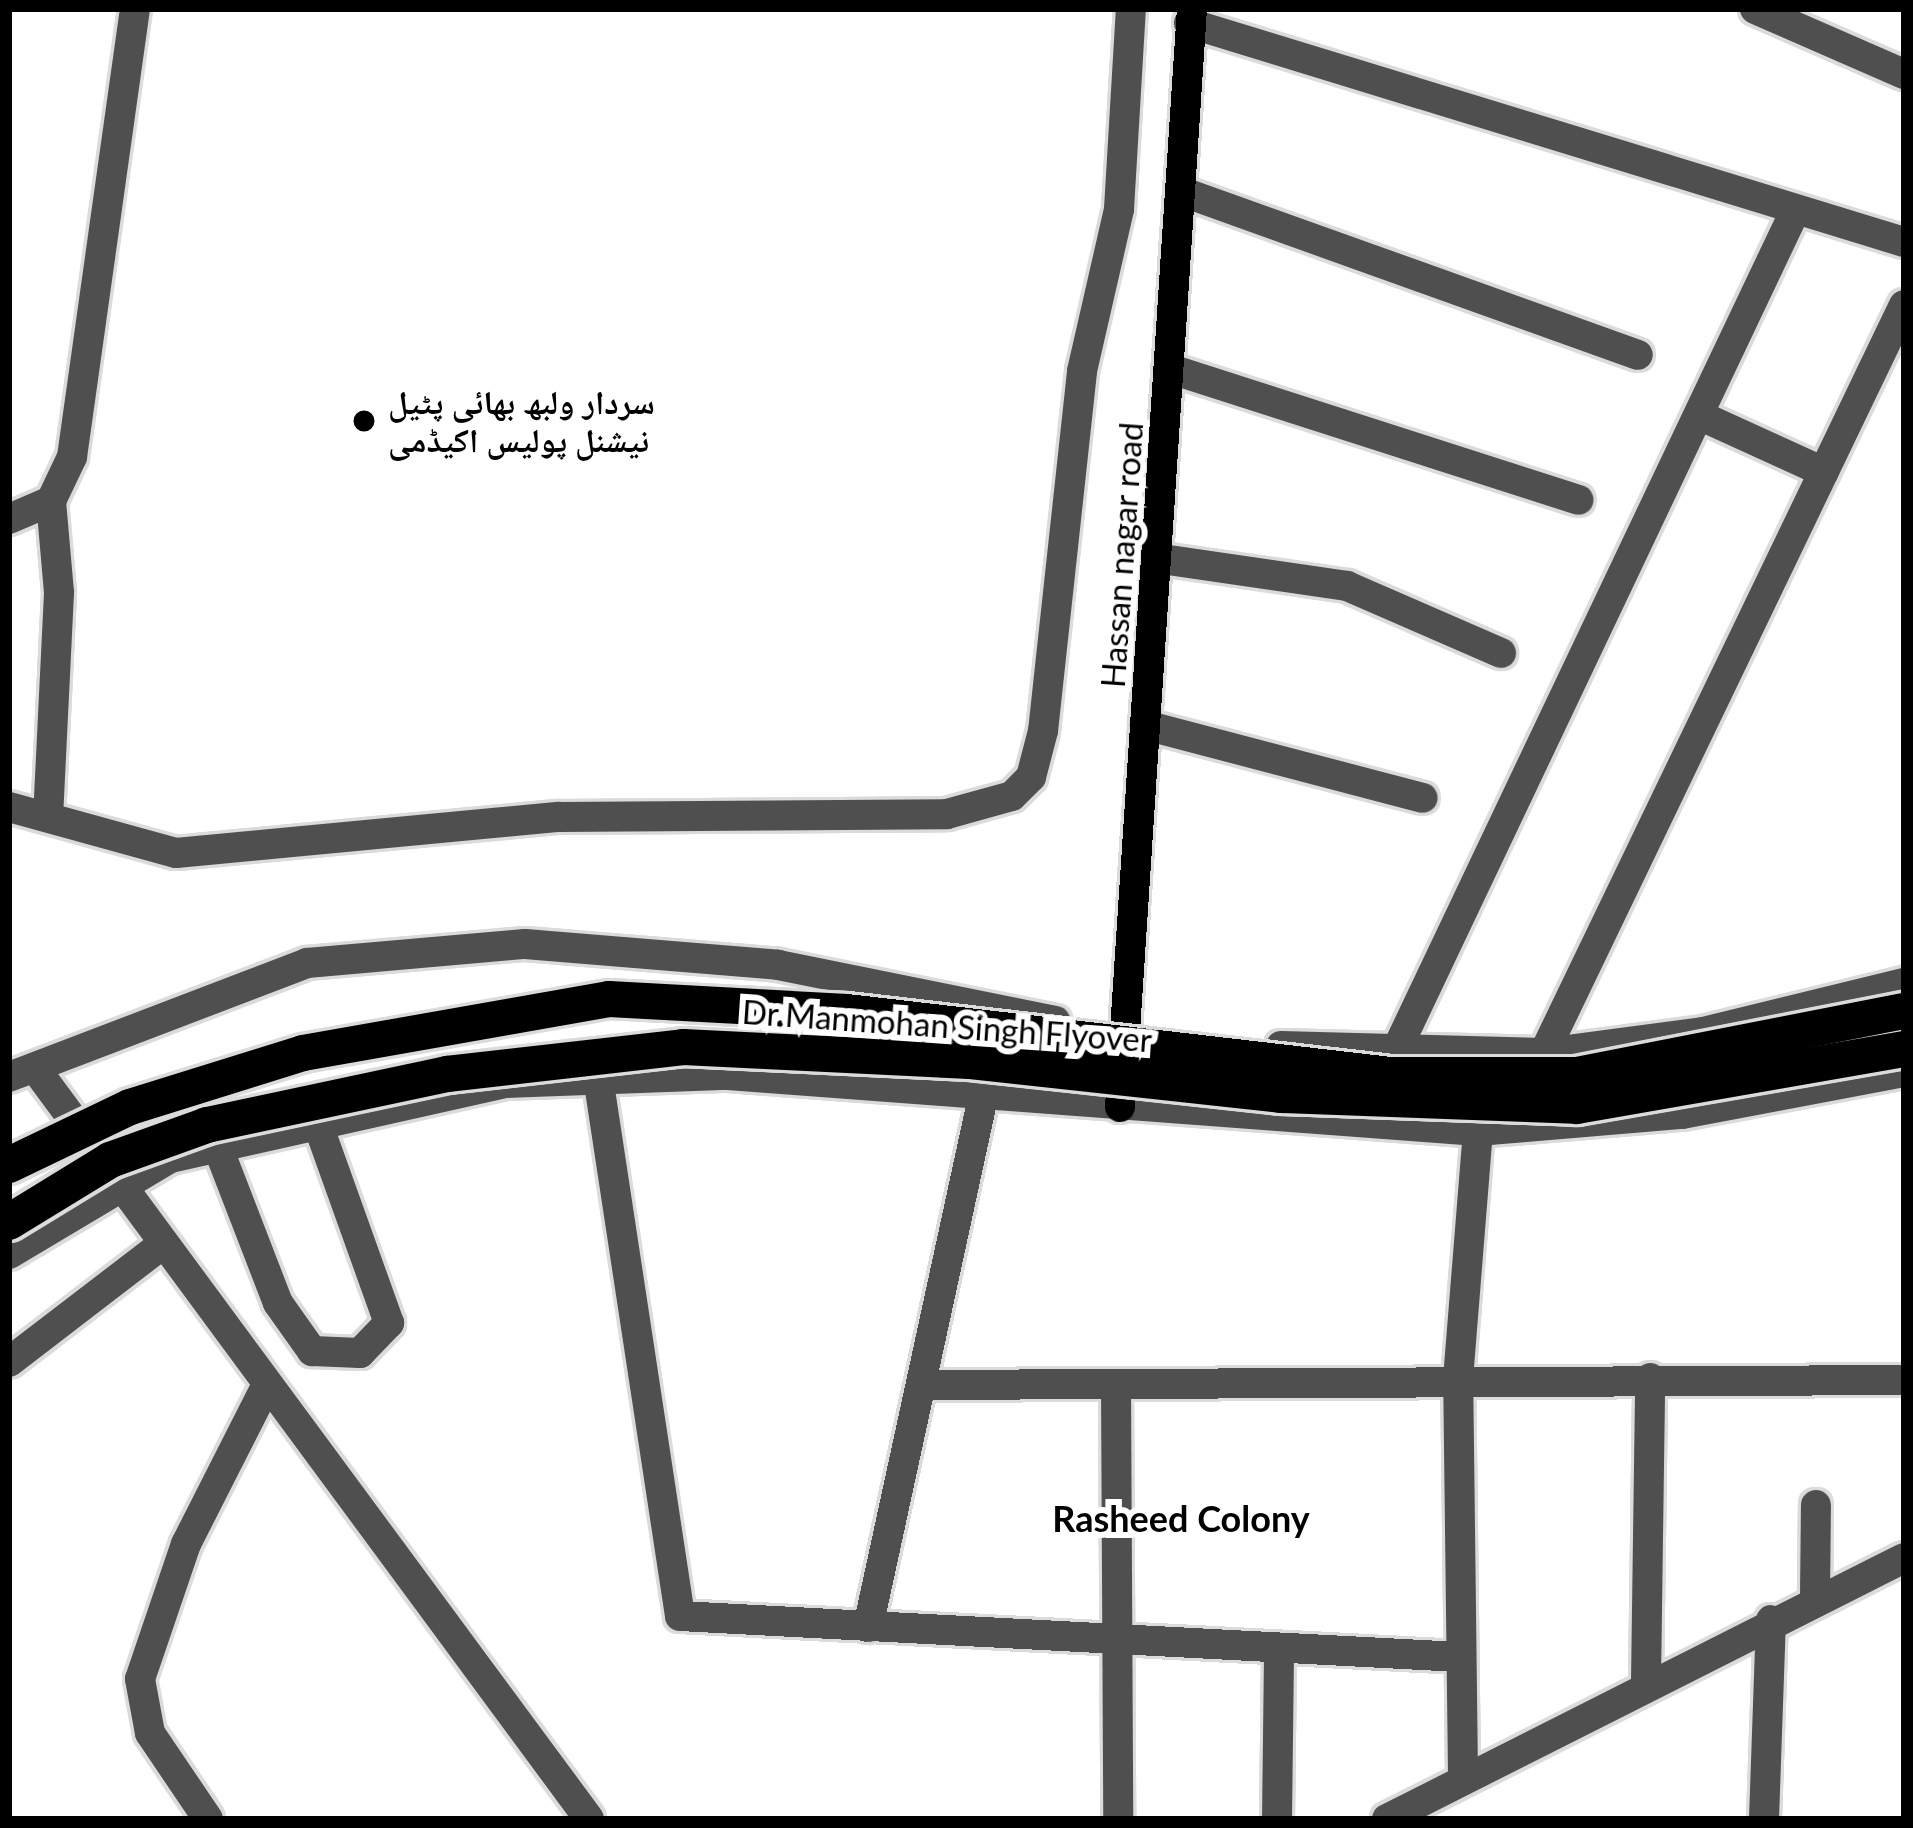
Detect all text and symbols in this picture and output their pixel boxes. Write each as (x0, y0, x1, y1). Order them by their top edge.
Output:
place label: سردار ولبھ بھائی پٹیل نیشنل پولیس اکیڈمی (388, 382, 655, 460)
marker: سردار ولبھ بھائی پٹیل نیشنل پولیس اکیڈمی (351, 408, 377, 434)
street label: Hassan nagar road (1093, 421, 1151, 689)
street label: Dr.Manmohan Singh Flyover (741, 992, 1153, 1060)
district label: Rasheed Colony (1052, 1497, 1310, 1541)

